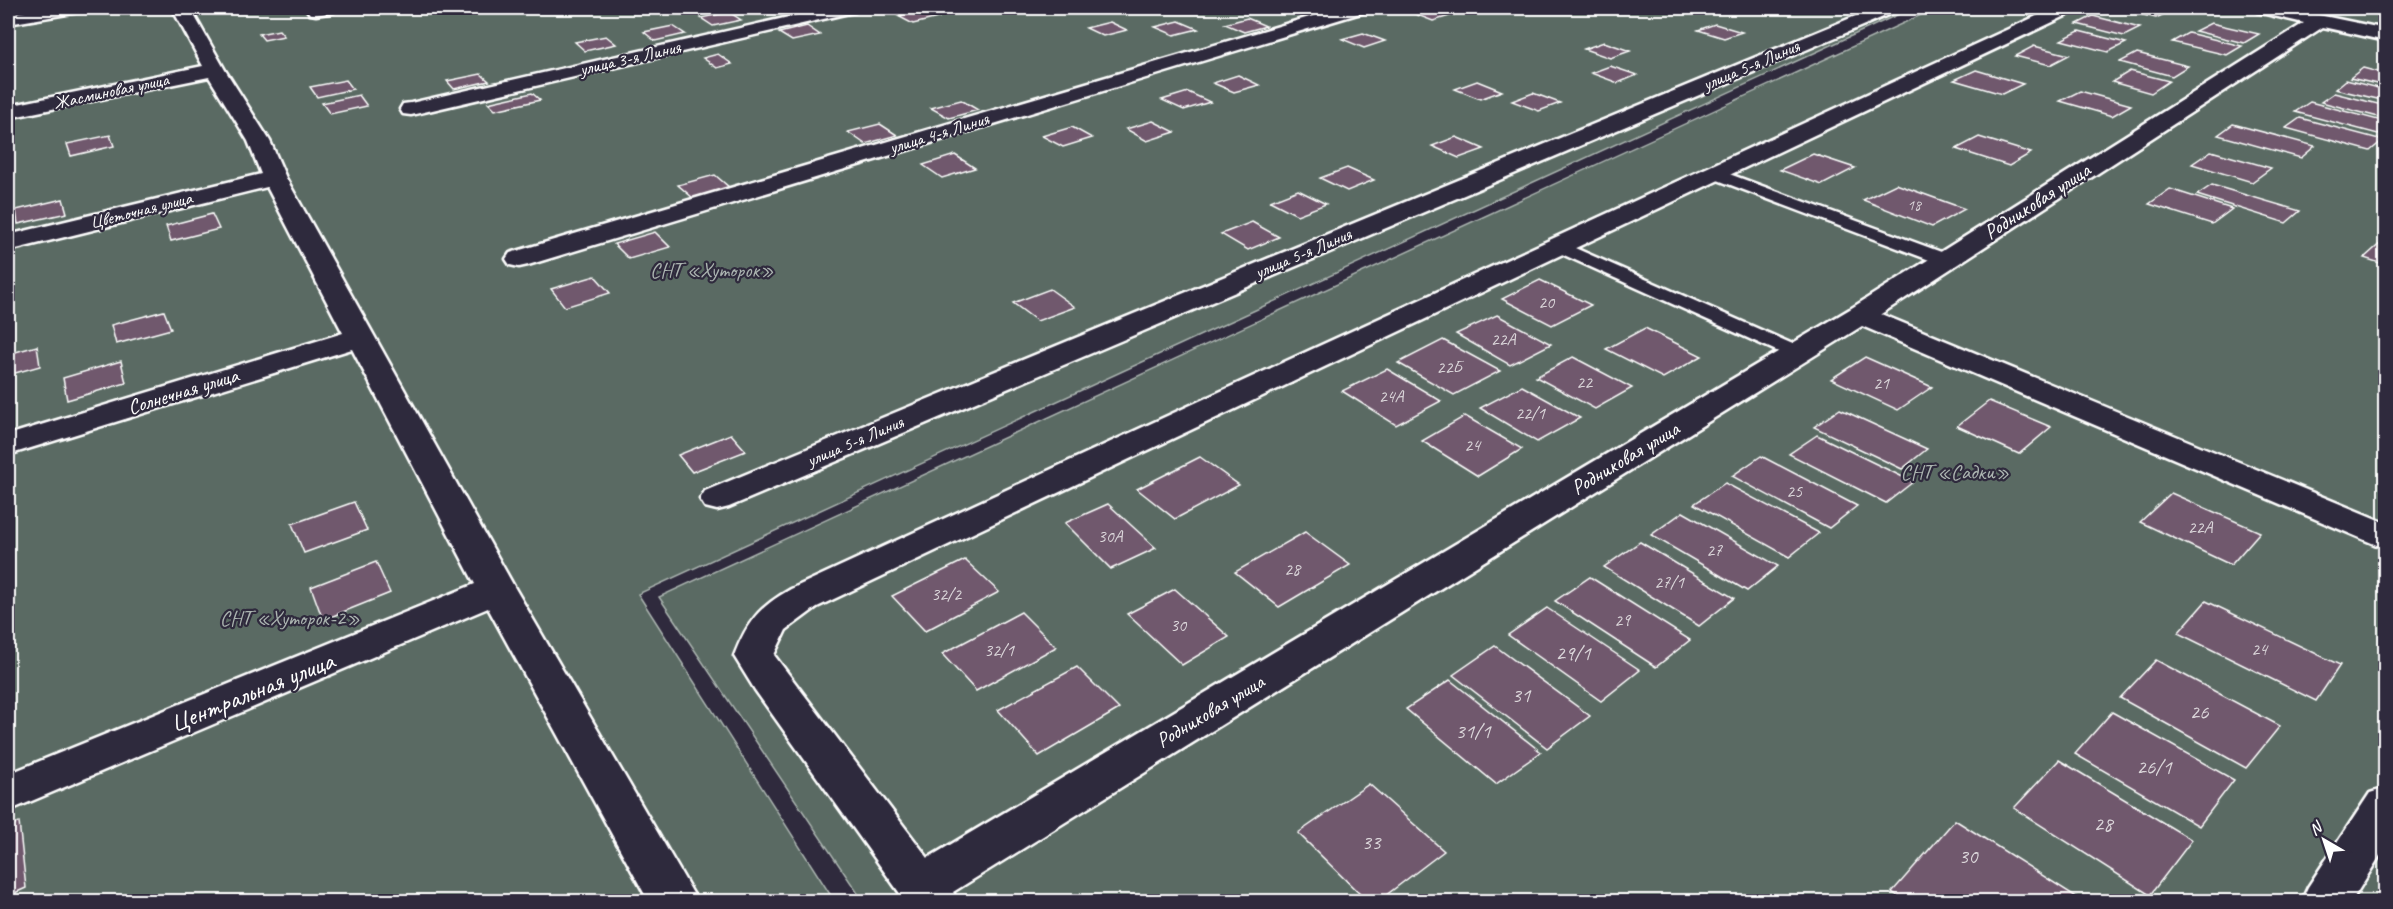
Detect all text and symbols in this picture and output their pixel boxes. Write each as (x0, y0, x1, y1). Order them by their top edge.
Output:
street label: улица 5-я Линия (1698, 34, 1804, 96)
street label: улица 3-я Линия (576, 35, 684, 81)
street label: Жасминовая улица (51, 68, 172, 114)
street label: улица 4-я Линия (886, 107, 993, 159)
street label: Родниковая улица (1979, 156, 2096, 245)
street label: Цветочная улица (88, 186, 196, 233)
house number: 18 (1907, 196, 1922, 215)
street label: улица 5-я Линия (1250, 222, 1356, 284)
park label: СНТ «Хуторок» (650, 257, 774, 283)
house number: 20 (1538, 291, 1556, 313)
house number: 22А (1490, 328, 1517, 350)
house number: 22Б (1436, 356, 1465, 378)
street label: Солнечная улица (124, 361, 243, 420)
house number: 22 (1576, 371, 1594, 393)
house number: 21 (1873, 372, 1890, 394)
house number: 24А (1378, 385, 1405, 407)
house number: 22/1 (1515, 402, 1546, 424)
street label: улица 5-я Линия (802, 410, 908, 472)
street label: Родниковая улица (1566, 415, 1685, 500)
house number: 24 (1464, 434, 1482, 456)
park label: СНТ «Садки» (1901, 459, 2010, 485)
house number: 25 (1786, 480, 1803, 502)
house number: 22А (2187, 516, 2214, 538)
house number: 30А (1097, 525, 1124, 547)
house number: 27 (1706, 539, 1723, 561)
house number: 28 (1284, 558, 1302, 580)
house number: 27/1 (1654, 571, 1685, 593)
house number: 32/2 (931, 583, 963, 605)
park label: СНТ «Хуторок-2» (220, 605, 360, 631)
house number: 29 (1614, 609, 1632, 631)
house number: 30 (1170, 614, 1188, 636)
house number: 24 (2251, 638, 2269, 660)
house number: 32/1 (984, 639, 1015, 661)
house number: 29/1 (1555, 640, 1592, 666)
street label: Центральная улица (165, 643, 340, 740)
street label: Родниковая улица (1151, 668, 1270, 753)
house number: 31 (1512, 682, 1532, 708)
house number: 26 (2190, 699, 2209, 725)
house number: 31/1 (1455, 718, 1492, 744)
house number: 26/1 (2136, 754, 2173, 780)
north arrow (2294, 810, 2354, 870)
house number: 28 (2094, 811, 2115, 837)
text: N (2305, 816, 2328, 840)
house number: 33 (1362, 829, 1382, 855)
house number: 30 (1959, 843, 1979, 869)

